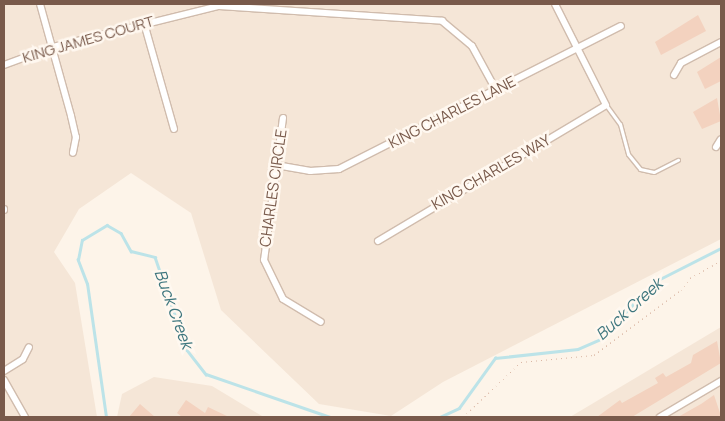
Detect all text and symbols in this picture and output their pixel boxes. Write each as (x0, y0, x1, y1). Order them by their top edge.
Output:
street label: KING JAMES COURT (20, 12, 156, 66)
street label: KING CHARLES LANE (385, 72, 519, 152)
street label: CHARLES CIRCLE (256, 128, 290, 248)
street label: KING CHARLES WAY (428, 131, 554, 213)
water label: Buck Creek (151, 267, 197, 351)
water label: Buck Creek (592, 274, 666, 344)

